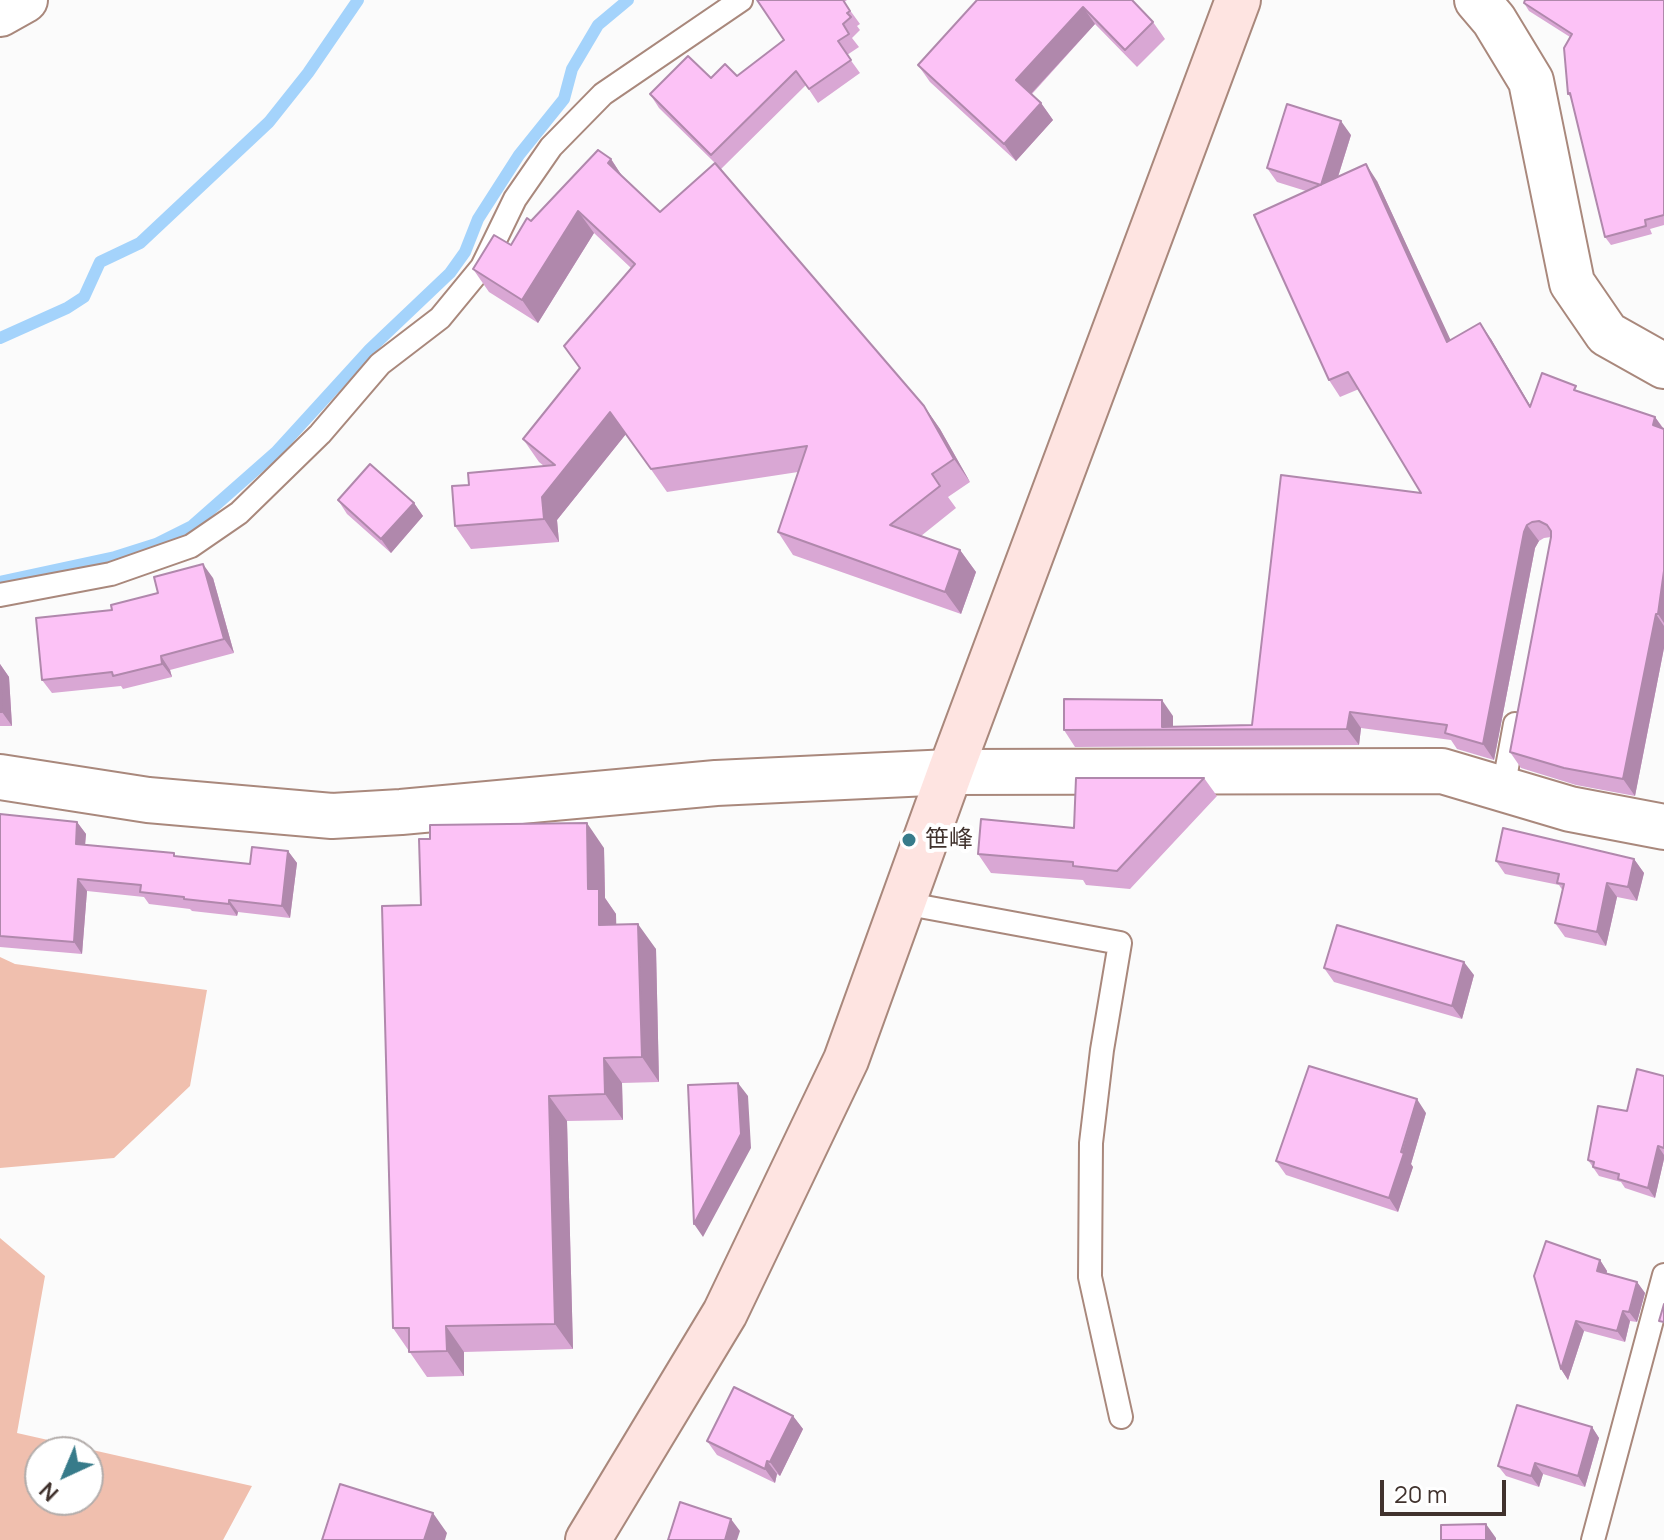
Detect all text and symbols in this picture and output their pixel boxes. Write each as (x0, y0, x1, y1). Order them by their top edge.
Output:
place label: 笹峰 (925, 826, 973, 854)
marker: 笹峰 (900, 831, 918, 849)
north arrow (24, 1436, 104, 1516)
scale bar (1384, 1464, 1510, 1514)
text: N (33, 1476, 65, 1508)
text: 20 m (1394, 1477, 1447, 1510)

